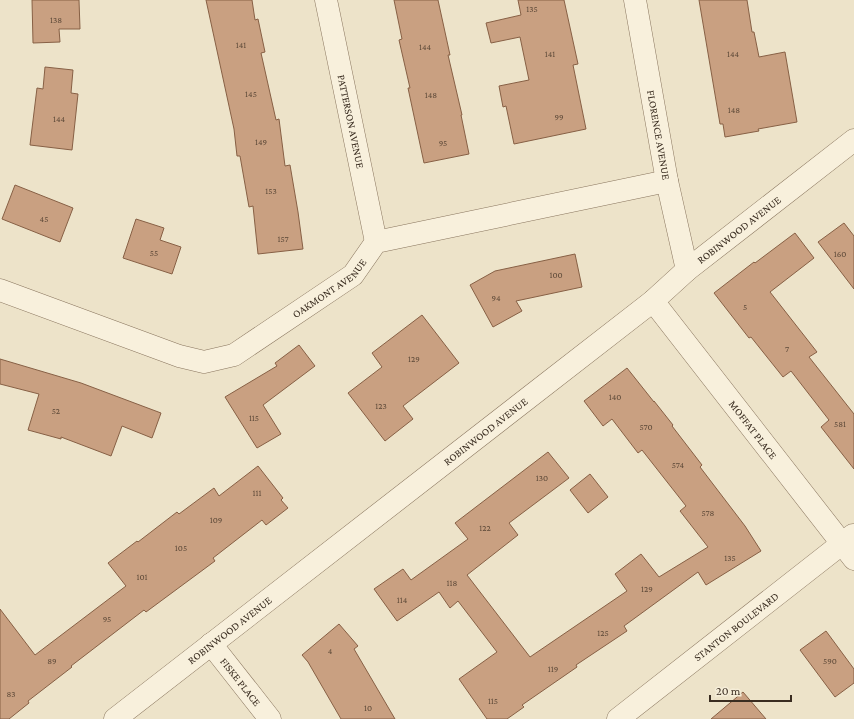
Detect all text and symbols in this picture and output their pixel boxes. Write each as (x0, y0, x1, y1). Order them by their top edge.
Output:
house number: 135 (526, 4, 538, 14)
house number: 138 (50, 15, 62, 25)
house number: 141 (236, 40, 246, 50)
house number: 144 (419, 42, 431, 52)
house number: 141 (545, 49, 555, 59)
house number: 144 (727, 49, 739, 59)
street label: PATTERSON AVENUE (336, 73, 367, 169)
house number: 145 (245, 89, 257, 99)
street label: FLORENCE AVENUE (645, 89, 673, 181)
house number: 148 (425, 90, 437, 100)
house number: 148 (728, 105, 740, 115)
house number: 99 (554, 112, 564, 122)
house number: 144 (53, 114, 65, 124)
house number: 149 (255, 137, 267, 147)
house number: 95 (439, 138, 447, 148)
house number: 153 (265, 186, 277, 196)
street label: ROBINWOOD AVENUE (695, 193, 783, 266)
house number: 45 (40, 214, 48, 224)
house number: 157 (277, 234, 289, 244)
house number: 55 (150, 248, 158, 258)
house number: 160 (834, 249, 846, 259)
street label: OAKMONT AVENUE (290, 256, 369, 320)
house number: 100 (549, 270, 563, 280)
house number: 94 (491, 293, 501, 303)
house number: 5 (743, 302, 747, 312)
house number: 7 (785, 344, 789, 354)
house number: 129 (408, 354, 420, 364)
house number: 140 (609, 392, 621, 402)
street label: ROBINWOOD AVENUE (441, 395, 530, 468)
street label: MOFFAT PLACE (727, 398, 780, 461)
house number: 123 (375, 401, 387, 411)
house number: 52 (52, 406, 60, 416)
house number: 115 (249, 413, 259, 423)
house number: 581 (834, 419, 846, 429)
house number: 570 (639, 422, 653, 432)
house number: 574 (672, 460, 685, 470)
house number: 130 (536, 473, 548, 483)
house number: 111 (253, 488, 261, 498)
house number: 578 (702, 508, 715, 518)
house number: 109 (210, 515, 223, 525)
house number: 122 (479, 523, 491, 533)
house number: 105 (175, 543, 187, 553)
house number: 135 (724, 553, 736, 563)
house number: 101 (136, 572, 148, 582)
house number: 118 (447, 578, 458, 588)
house number: 129 (641, 584, 653, 594)
street label: STANTON BOULEVARD (691, 590, 781, 663)
street label: ROBINWOOD AVENUE (185, 594, 274, 666)
house number: 114 (397, 595, 408, 605)
house number: 95 (103, 614, 111, 624)
house number: 125 (597, 628, 609, 638)
house number: 4 (328, 646, 333, 656)
street label: FISKE PLACE (218, 655, 263, 708)
house number: 89 (47, 656, 57, 666)
house number: 590 (823, 656, 837, 666)
house number: 119 (548, 664, 559, 674)
scale bar (710, 677, 791, 703)
text: 20 m (716, 684, 741, 698)
house number: 83 (7, 689, 15, 699)
house number: 115 (488, 696, 498, 706)
house number: 10 (364, 703, 372, 713)

